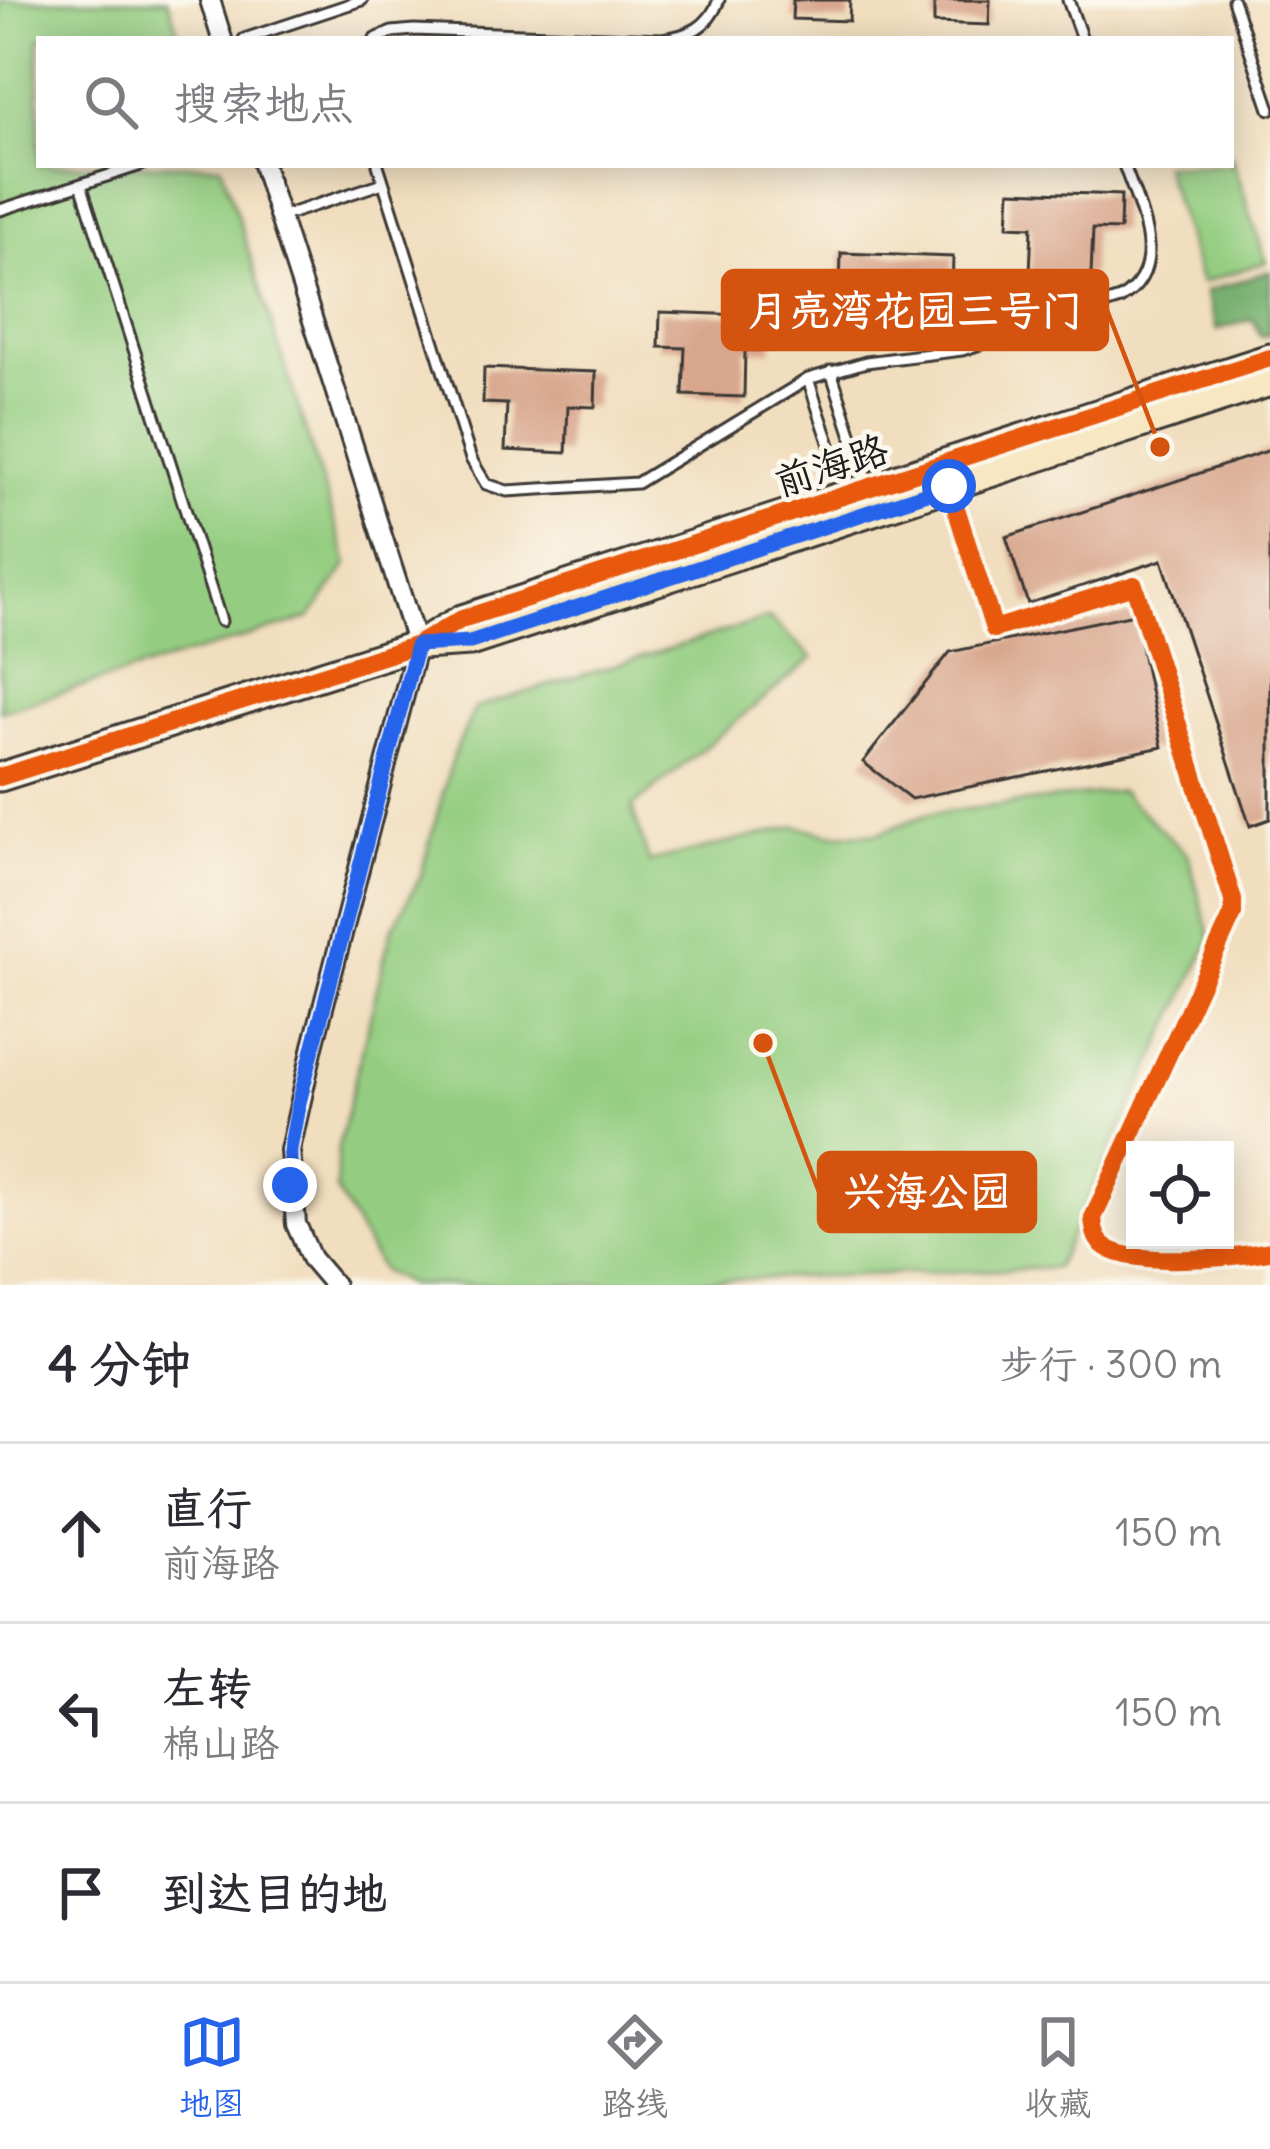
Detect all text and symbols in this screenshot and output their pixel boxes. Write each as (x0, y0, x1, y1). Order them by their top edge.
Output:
search box (36, 36, 1234, 168)
icon: search (78, 69, 144, 135)
text: 搜索地点 (174, 75, 354, 131)
callout: 月亮湾花园三号门 (723, 271, 1107, 349)
text: 月亮湾花园三号门 (747, 284, 1083, 336)
street label: 前海路 (768, 424, 894, 507)
route start (922, 459, 976, 513)
map controls (1126, 1141, 1234, 1249)
button: locate (1126, 1141, 1234, 1249)
callout: 兴海公园 (819, 1153, 1035, 1231)
route end (263, 1158, 317, 1212)
text: 兴海公园 (843, 1165, 1011, 1217)
text: 4 分钟 (48, 1332, 192, 1396)
text: 步行 · 300 m (1000, 1340, 1222, 1389)
text: 直行 (162, 1480, 252, 1536)
icon: ahead (48, 1500, 114, 1566)
text: 150 m (1115, 1508, 1222, 1557)
text: 前海路 (162, 1539, 279, 1588)
text: 左转 (162, 1660, 252, 1716)
icon: left (48, 1680, 114, 1746)
text: 150 m (1115, 1688, 1222, 1737)
text: 棉山路 (162, 1719, 279, 1768)
icon: arrive (48, 1860, 114, 1926)
text: 到达目的地 (162, 1865, 387, 1921)
tab: 地图 (179, 2009, 245, 2124)
tab: 路线 (602, 2009, 668, 2124)
tab: 收藏 (1025, 2009, 1091, 2124)

